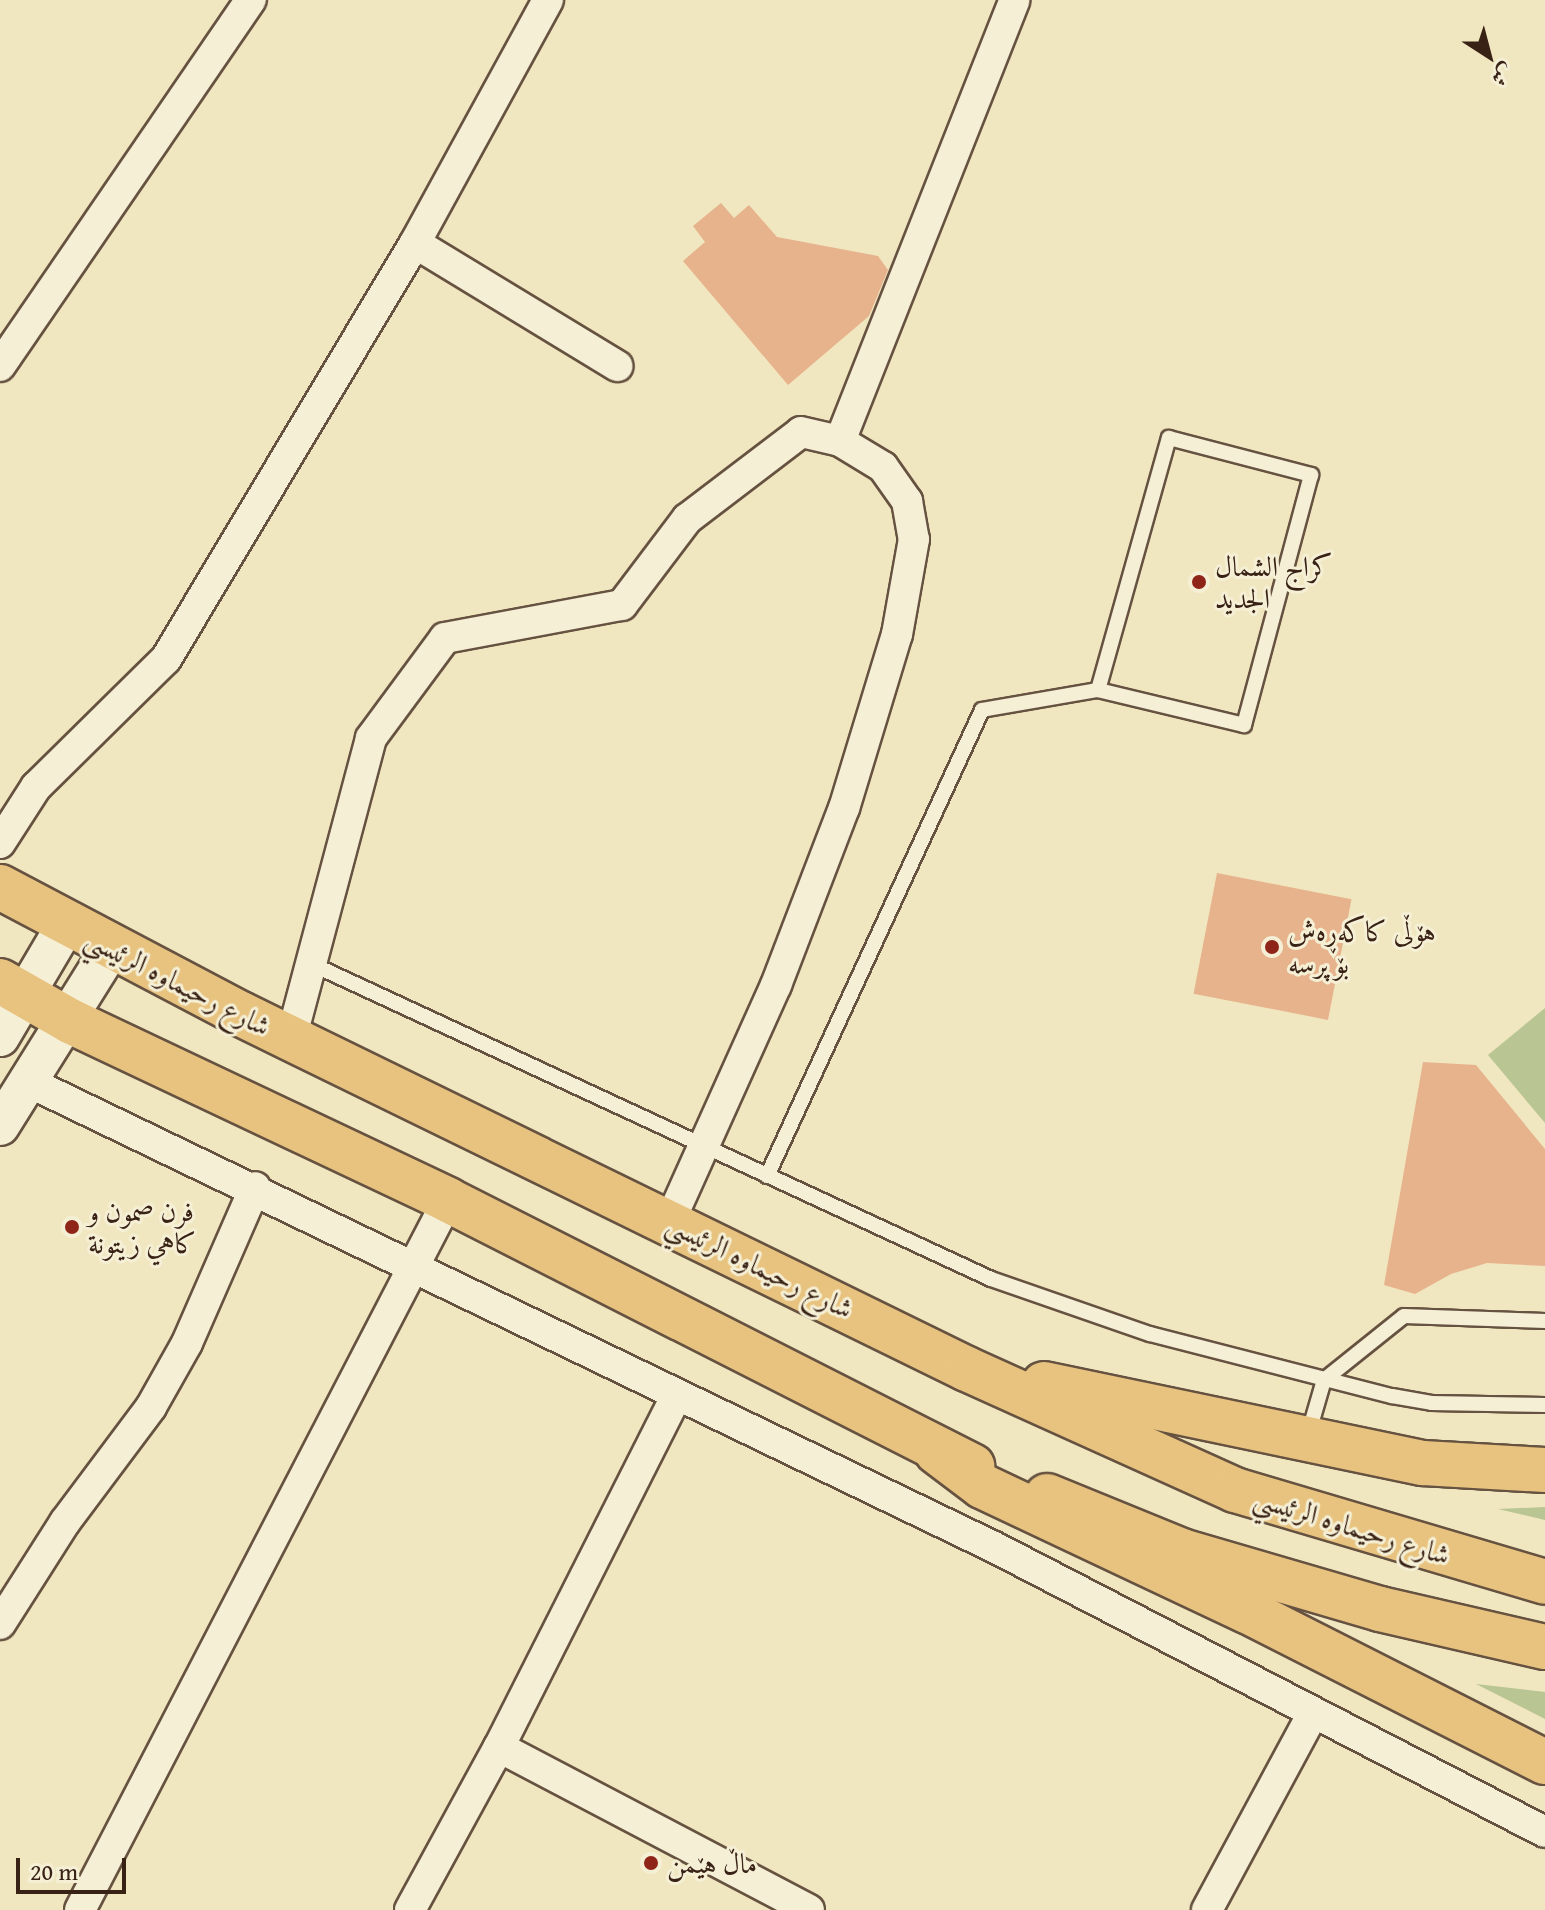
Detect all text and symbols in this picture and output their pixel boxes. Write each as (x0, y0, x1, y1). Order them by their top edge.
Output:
north arrow (1449, 16, 1529, 96)
text: ش (1485, 56, 1521, 95)
place label: كراج الشمال الجديد (1215, 549, 1332, 615)
marker: كراج الشمال الجديد (1190, 573, 1208, 591)
place label: هۆڵی کاکەڕەش بۆ پرسە (1288, 914, 1436, 980)
street label: شارع رحيماوه الرئيسي (80, 921, 276, 1043)
marker: هۆڵی کاکەڕەش بۆ پرسە (1263, 938, 1281, 956)
place label: فرن صمون و كاهي زيتونة (88, 1194, 197, 1260)
street label: شارع رحيماوه الرئيسي (661, 1206, 859, 1326)
marker: فرن صمون و كاهي زيتونة (63, 1218, 81, 1236)
street label: شارع رحيماوه الرئيسي (1250, 1480, 1454, 1572)
scale bar (20, 1842, 130, 1892)
place label: ماڵ هێمن (667, 1846, 757, 1880)
text: 20 m (30, 1854, 78, 1889)
marker: ماڵ هێمن (642, 1854, 660, 1872)

